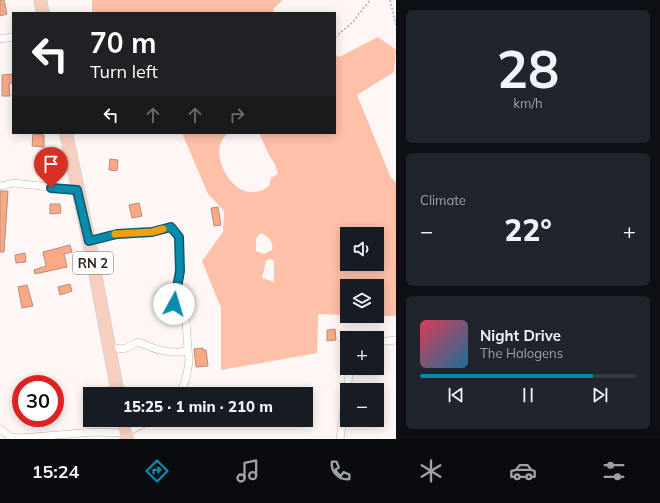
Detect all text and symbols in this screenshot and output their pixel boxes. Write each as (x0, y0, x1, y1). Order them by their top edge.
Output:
text: 70 m (90, 25, 156, 60)
icon: left (24, 28, 76, 80)
text: 28 (497, 36, 559, 101)
text: Turn left (90, 60, 158, 83)
text: km/h (513, 95, 543, 111)
icon: left (100, 104, 122, 126)
icon: ahead (142, 104, 164, 126)
icon: ahead (184, 104, 206, 126)
icon: right (226, 104, 248, 126)
pin (34, 147, 68, 188)
icon: arrive (40, 153, 62, 175)
text: Climate (420, 192, 466, 208)
text: 22° (504, 211, 552, 249)
text: − (420, 217, 433, 245)
text: + (623, 217, 636, 245)
map controls (340, 227, 384, 427)
button: sound (340, 227, 384, 271)
road number: RN 2 (73, 252, 113, 274)
button: layers (340, 279, 384, 323)
position arrow (153, 283, 195, 325)
text: Night Drive (480, 326, 561, 345)
button: + (340, 331, 384, 375)
text: The Halogens (480, 345, 563, 361)
speed limit sign: 30 (12, 375, 64, 427)
button: − (340, 383, 384, 427)
icon: previous (445, 384, 467, 406)
icon: pause (517, 384, 539, 406)
icon: next (589, 384, 611, 406)
text: 15:25 · 1 min · 210 m (123, 397, 273, 416)
icon: directions (143, 457, 171, 485)
icon: music (234, 457, 262, 485)
icon: phone (326, 457, 354, 485)
icon: climate (417, 457, 445, 485)
icon: car (509, 457, 537, 485)
icon: filters (600, 457, 628, 485)
text: 15:24 (32, 460, 79, 483)

